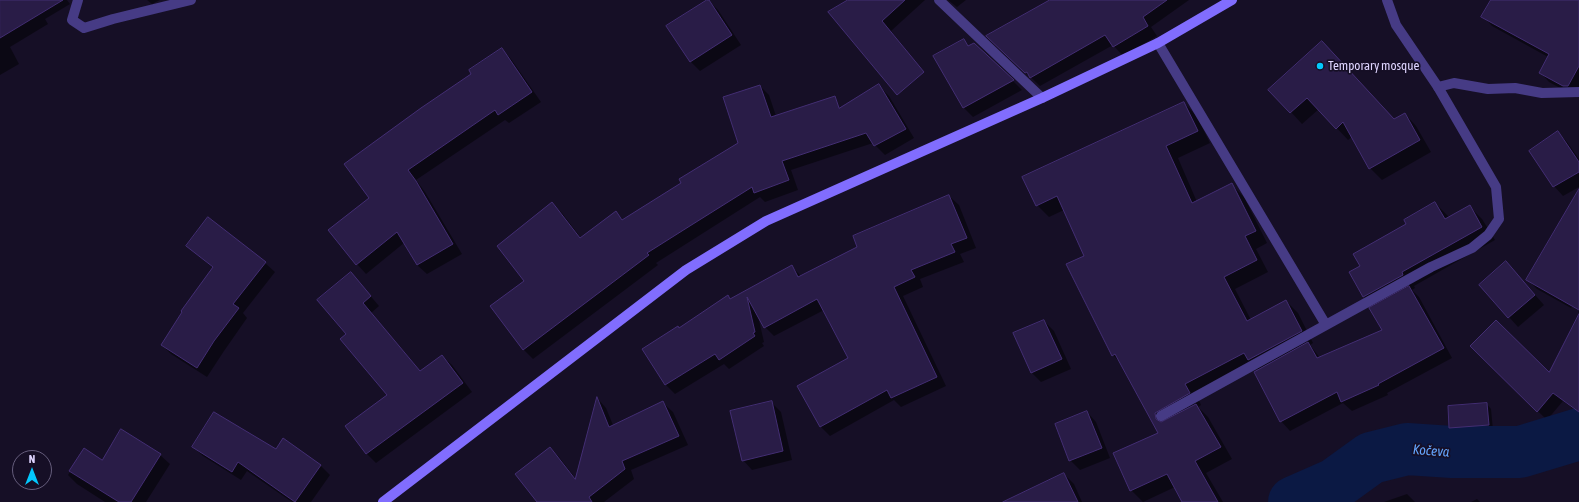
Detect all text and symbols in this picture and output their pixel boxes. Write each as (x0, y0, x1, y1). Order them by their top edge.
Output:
place label: Temporary mosque (1328, 58, 1419, 74)
marker: Temporary mosque (1315, 61, 1325, 71)
water label: Kočeva (1412, 441, 1450, 461)
north arrow (12, 450, 52, 490)
text: N (29, 453, 35, 465)

